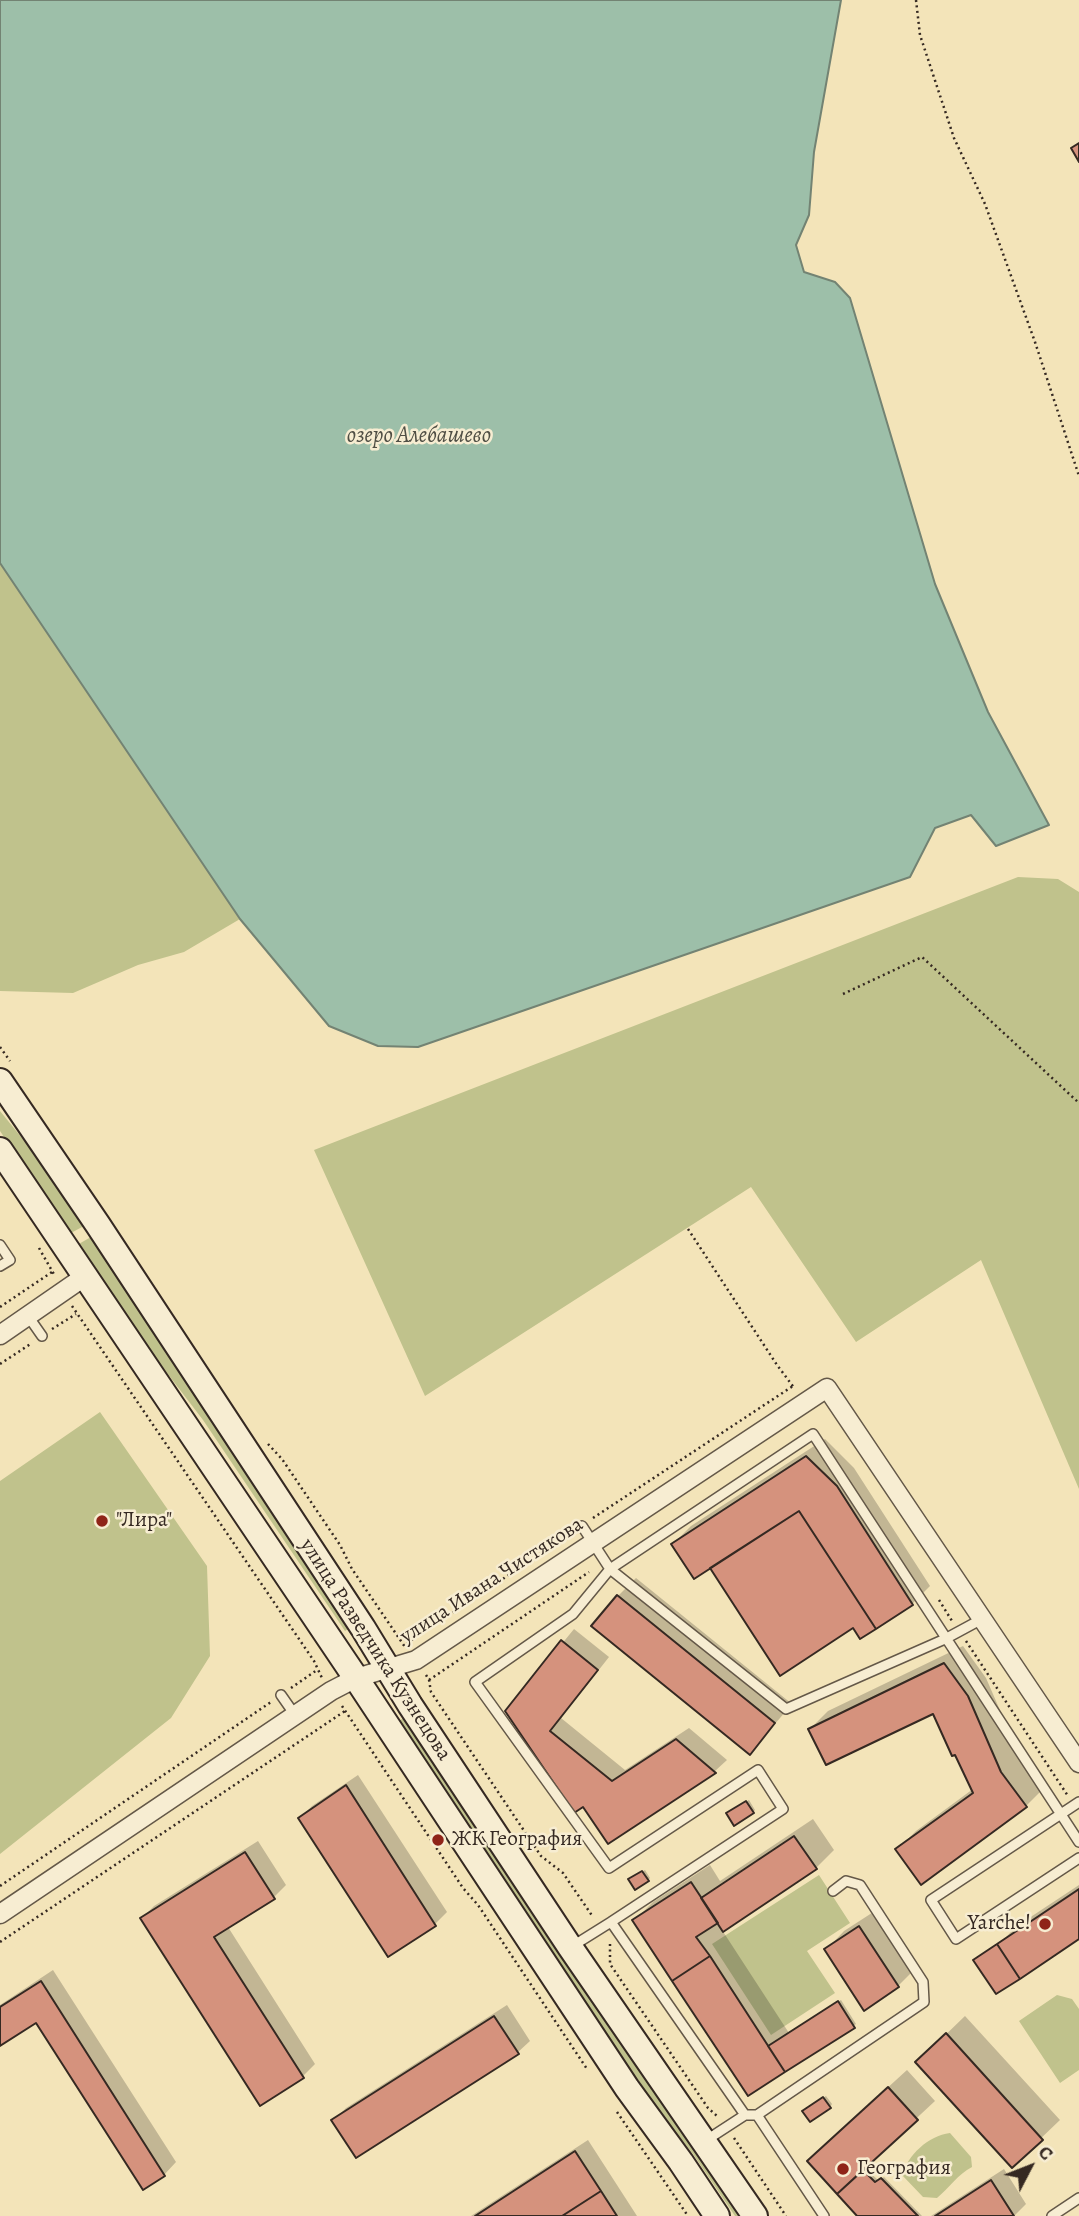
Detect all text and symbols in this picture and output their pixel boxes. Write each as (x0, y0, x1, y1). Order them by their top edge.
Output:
water label: озеро Алебашево (347, 422, 491, 450)
place label: "Лира" (116, 1508, 172, 1534)
street label: улица Ивана Чистякова (396, 1512, 588, 1650)
marker: "Лира" (94, 1513, 110, 1529)
street label: улица Разведчика Кузнецова (294, 1534, 456, 1766)
place label: ЖК География (452, 1827, 583, 1853)
marker: ЖК География (430, 1832, 446, 1848)
place label: Yarche! (968, 1911, 1031, 1937)
marker: Yarche! (1037, 1916, 1053, 1932)
north arrow (995, 2132, 1065, 2202)
text: С (1032, 2140, 1059, 2166)
place label: География (857, 2156, 951, 2182)
marker: География (835, 2161, 851, 2177)

